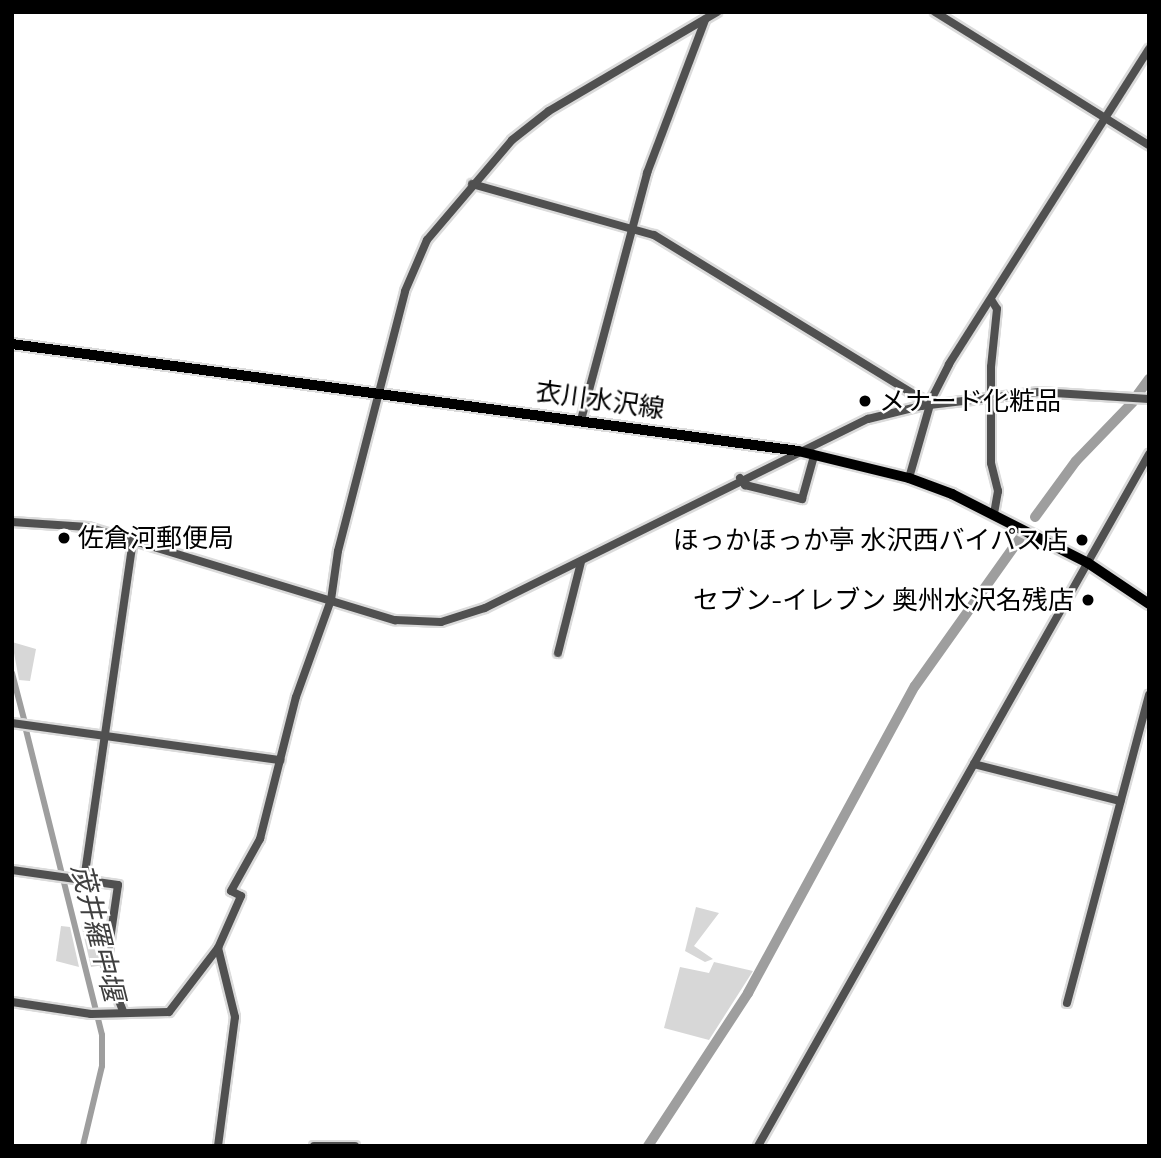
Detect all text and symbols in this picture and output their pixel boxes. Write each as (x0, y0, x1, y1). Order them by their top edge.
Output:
street label: 衣川水沢線 (533, 376, 667, 424)
place label: メナード化粧品 (879, 385, 1061, 417)
marker: メナード化粧品 (857, 393, 873, 409)
place label: 佐倉河郵便局 (78, 522, 234, 554)
place label: ほっかほっか亭 水沢西バイパス店 (672, 524, 1068, 556)
marker: 佐倉河郵便局 (56, 530, 72, 546)
marker: ほっかほっか亭 水沢西バイパス店 (1074, 532, 1090, 548)
place label: セブン-イレブン 奥州水沢名残店 (693, 584, 1074, 616)
marker: セブン-イレブン 奥州水沢名残店 (1080, 592, 1096, 608)
water label: 茂井羅中堰 (65, 860, 131, 1004)

